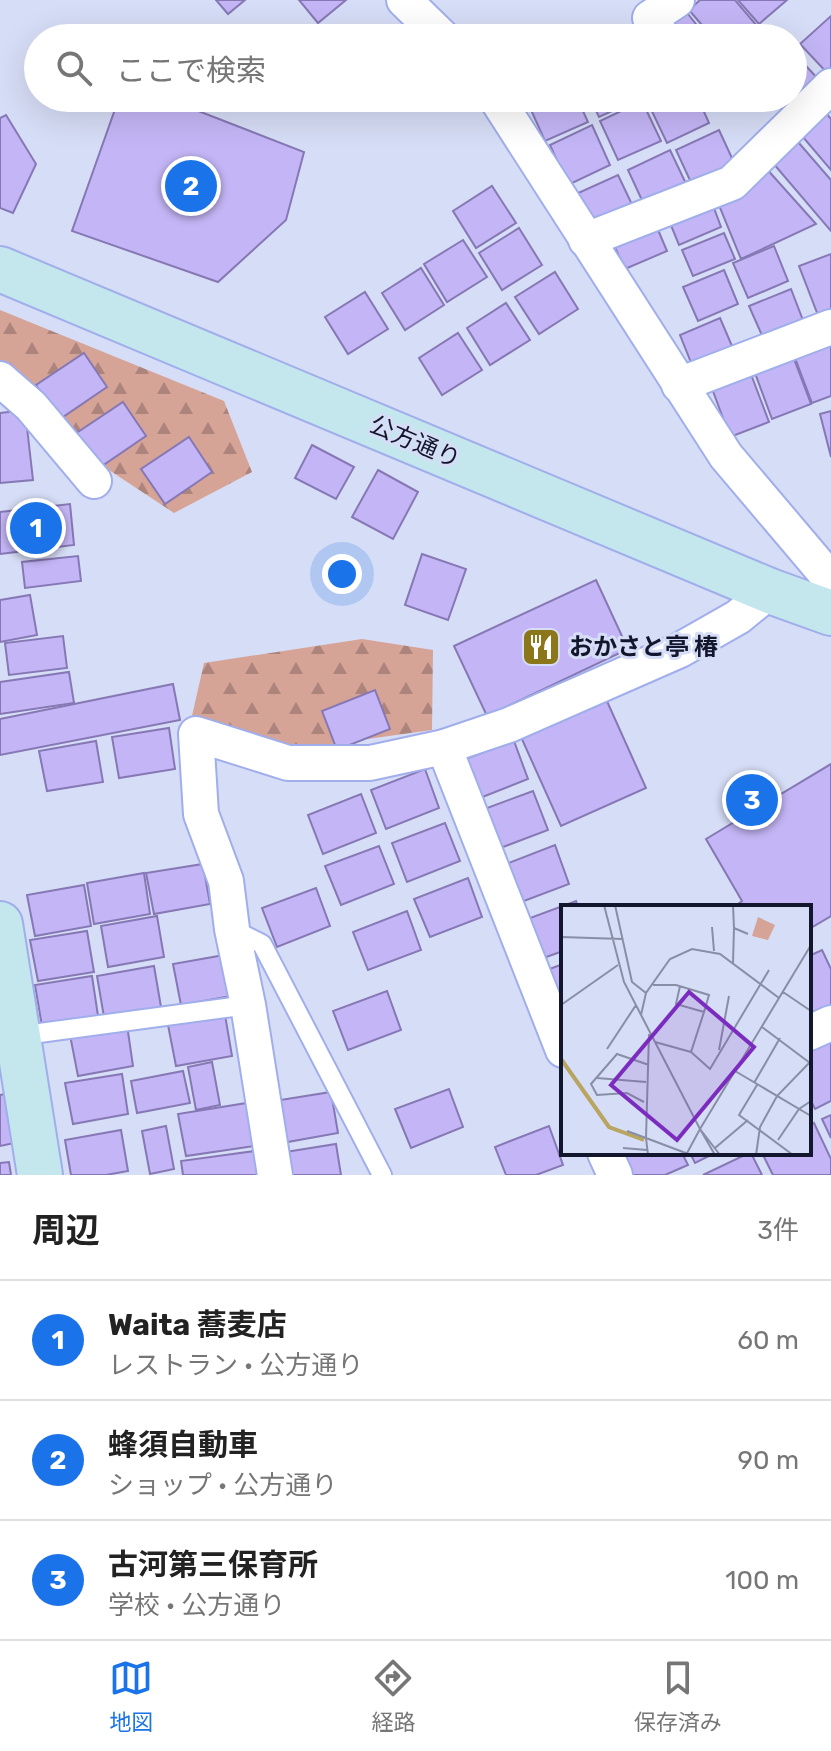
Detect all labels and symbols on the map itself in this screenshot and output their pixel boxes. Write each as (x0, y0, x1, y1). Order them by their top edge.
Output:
pin: 2 (165, 156, 217, 216)
street label: 公方通り (365, 410, 465, 474)
pin: 1 (10, 498, 62, 558)
your location (322, 554, 362, 594)
restaurant icon: おかさと亭 椿 (520, 626, 562, 668)
place label: おかさと亭 椿 (569, 633, 718, 661)
pin: 3 (726, 770, 778, 830)
inset map (561, 905, 811, 1155)

